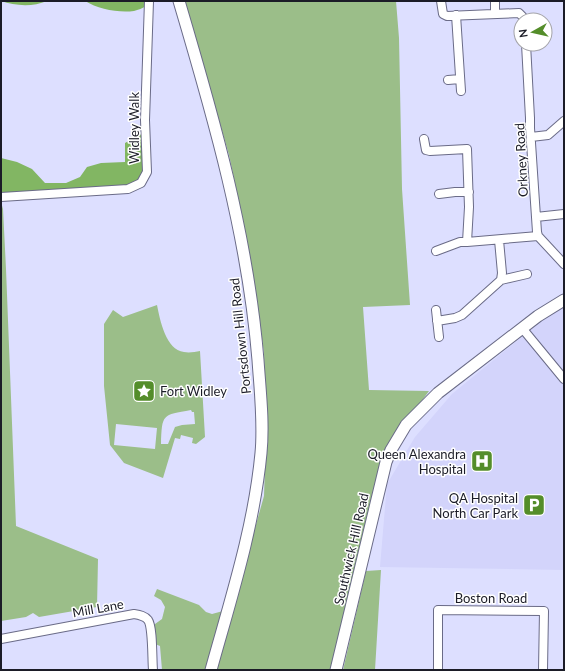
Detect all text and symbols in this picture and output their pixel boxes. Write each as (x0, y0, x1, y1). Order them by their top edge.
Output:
north arrow (513, 12, 553, 52)
text: N (516, 28, 530, 39)
street label: Widley Walk (126, 92, 142, 164)
street label: Orkney Road (511, 123, 531, 197)
street label: Portsdown Hill Road (226, 277, 254, 395)
place icon: Fort Widley (131, 378, 157, 404)
place label: Fort Widley (160, 383, 227, 399)
place label: Queen Alexandra Hospital (367, 446, 466, 477)
hospital icon: Queen Alexandra Hospital (469, 448, 495, 474)
place label: QA Hospital North Car Park (433, 490, 518, 521)
street label: Southwick Hill Road (330, 492, 372, 606)
parking icon: QA Hospital North Car Park (521, 492, 547, 518)
street label: Boston Road (455, 590, 527, 606)
street label: Mill Lane (71, 596, 125, 620)

